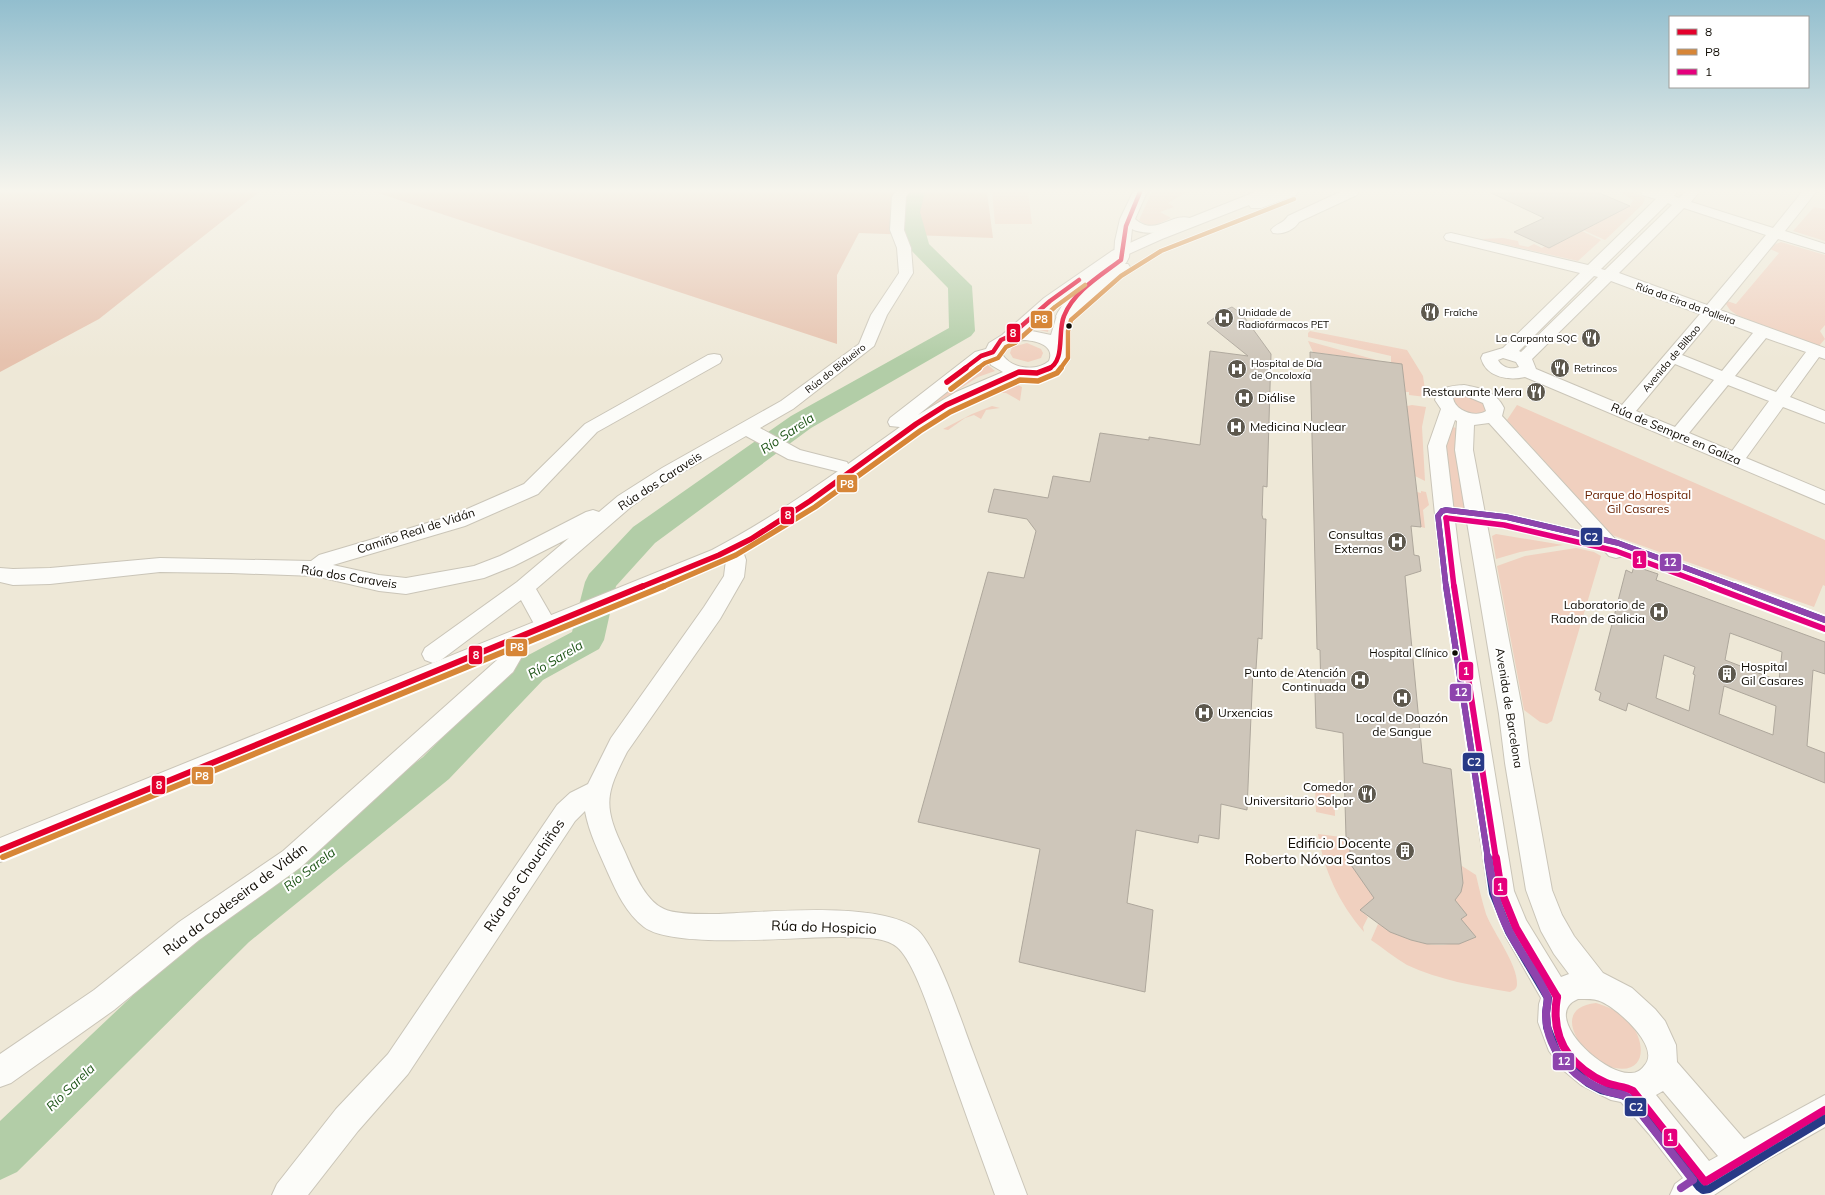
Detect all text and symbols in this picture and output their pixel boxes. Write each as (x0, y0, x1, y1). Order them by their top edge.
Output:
legend (1669, 16, 1809, 88)
text: 8 (1705, 24, 1712, 39)
text: P8 (1705, 44, 1720, 59)
text: 1 (1705, 64, 1712, 79)
street label: Rúa da Eira da Palleira (1634, 279, 1738, 328)
restaurant icon: Fraîche (1419, 301, 1441, 323)
place label: Unidade de Radiofármacos PET (1238, 306, 1329, 331)
place label: Fraîche (1444, 306, 1478, 319)
hospital icon: Unidade de Radiofármacos PET (1213, 307, 1235, 329)
line badge: P8 (1030, 310, 1053, 329)
text: P8 (1034, 312, 1048, 326)
unlabelled marker (1064, 321, 1074, 331)
street label: Avenida de Bilbao (1639, 322, 1704, 395)
line badge: 8 (1006, 323, 1021, 343)
text: 8 (1010, 326, 1017, 340)
restaurant icon: La Carpanta SQC (1580, 327, 1602, 349)
place label: La Carpanta SQC (1496, 332, 1577, 345)
street label: Rúa do Bidueiro (802, 340, 869, 396)
place label: Hospital de Día de Oncoloxía (1251, 357, 1322, 382)
restaurant icon: Retrincos (1549, 357, 1571, 379)
hospital icon: Hospital de Día de Oncoloxía (1226, 358, 1248, 380)
place label: Retrincos (1574, 362, 1617, 375)
restaurant icon: Restaurante Mera (1525, 381, 1547, 403)
place label: Restaurante Mera (1422, 384, 1522, 399)
hospital icon: Diálise (1233, 387, 1255, 409)
place label: Diálise (1258, 390, 1295, 405)
street label: Rúa de Sempre en Galiza (1609, 399, 1743, 468)
water label: Río Sarela (757, 409, 817, 457)
hospital icon: Medicina Nuclear (1225, 416, 1247, 438)
place label: Medicina Nuclear (1250, 419, 1346, 434)
street label: Rúa dos Caraveis (615, 448, 705, 513)
line badge: P8 (836, 474, 858, 493)
text: P8 (840, 477, 854, 491)
park label: Parque do Hospital Gil Casares (1585, 487, 1691, 516)
street label: Camiño Real de Vidán (355, 504, 477, 557)
line badge: 8 (780, 506, 795, 525)
text: 8 (785, 508, 792, 522)
place label: Consultas Externas (1328, 527, 1383, 556)
line badge: C2 (1580, 527, 1603, 546)
text: C2 (1584, 530, 1598, 544)
hospital icon: Consultas Externas (1386, 531, 1408, 553)
line badge: 1 (1632, 550, 1647, 569)
text: 1 (1636, 553, 1643, 567)
line badge: 12 (1659, 553, 1682, 572)
text: 12 (1663, 555, 1677, 569)
street label: Rúa dos Caraveis (300, 562, 398, 592)
place label: Laboratorio de Radon de Galicia (1551, 597, 1645, 626)
hospital icon: Laboratorio de Radon de Galicia (1648, 601, 1670, 623)
water label: Río Sarela (525, 636, 586, 682)
line badge: P8 (505, 638, 528, 657)
text: P8 (510, 640, 524, 654)
line badge: 8 (468, 645, 483, 665)
place label: Hospital Clínico (1369, 646, 1448, 660)
street label: Avenida de Barcelona (1493, 647, 1526, 769)
text: 8 (473, 648, 480, 662)
marker: Hospital Clínico (1450, 648, 1460, 658)
place label: Hospital Gil Casares (1741, 659, 1804, 688)
line badge: 1 (1458, 661, 1474, 681)
building icon: Hospital Gil Casares (1716, 663, 1738, 685)
text: 1 (1463, 664, 1470, 678)
place label: Punto de Atención Continuada (1244, 665, 1346, 694)
hospital icon: Punto de Atención Continuada (1349, 669, 1371, 691)
line badge: 12 (1449, 683, 1472, 702)
text: 12 (1454, 685, 1468, 699)
hospital icon: Local de Doazón de Sangue (1391, 687, 1413, 709)
hospital icon: Urxencias (1193, 702, 1215, 724)
place label: Urxencias (1218, 705, 1273, 720)
place label: Local de Doazón de Sangue (1356, 710, 1448, 739)
line badge: C2 (1462, 752, 1485, 772)
text: C2 (1467, 755, 1481, 769)
line badge: P8 (191, 766, 214, 785)
text: P8 (195, 769, 209, 783)
line badge: 8 (151, 775, 166, 795)
text: 8 (156, 778, 163, 792)
place label: Comedor Universitario Solpor (1244, 779, 1354, 808)
restaurant icon: Comedor Universitario Solpor (1356, 783, 1378, 805)
street label: Rúa dos Chouchiños (480, 815, 568, 935)
place label: Edificio Docente Roberto Nóvoa Santos (1245, 834, 1391, 868)
street label: Rúa da Codeseira de Vidán (159, 839, 311, 959)
building icon: Edificio Docente Roberto Nóvoa Santos (1394, 840, 1416, 862)
water label: Río Sarela (280, 844, 338, 894)
line badge: 1 (1493, 877, 1508, 896)
text: 1 (1497, 880, 1504, 894)
street label: Rúa do Hospicio (771, 916, 877, 938)
line badge: 12 (1552, 1052, 1575, 1071)
text: 12 (1557, 1054, 1571, 1068)
water label: Río Sarela (42, 1060, 98, 1114)
line badge: C2 (1624, 1097, 1647, 1117)
text: C2 (1629, 1100, 1643, 1114)
line badge: 1 (1663, 1128, 1678, 1147)
text: 1 (1667, 1130, 1674, 1144)

